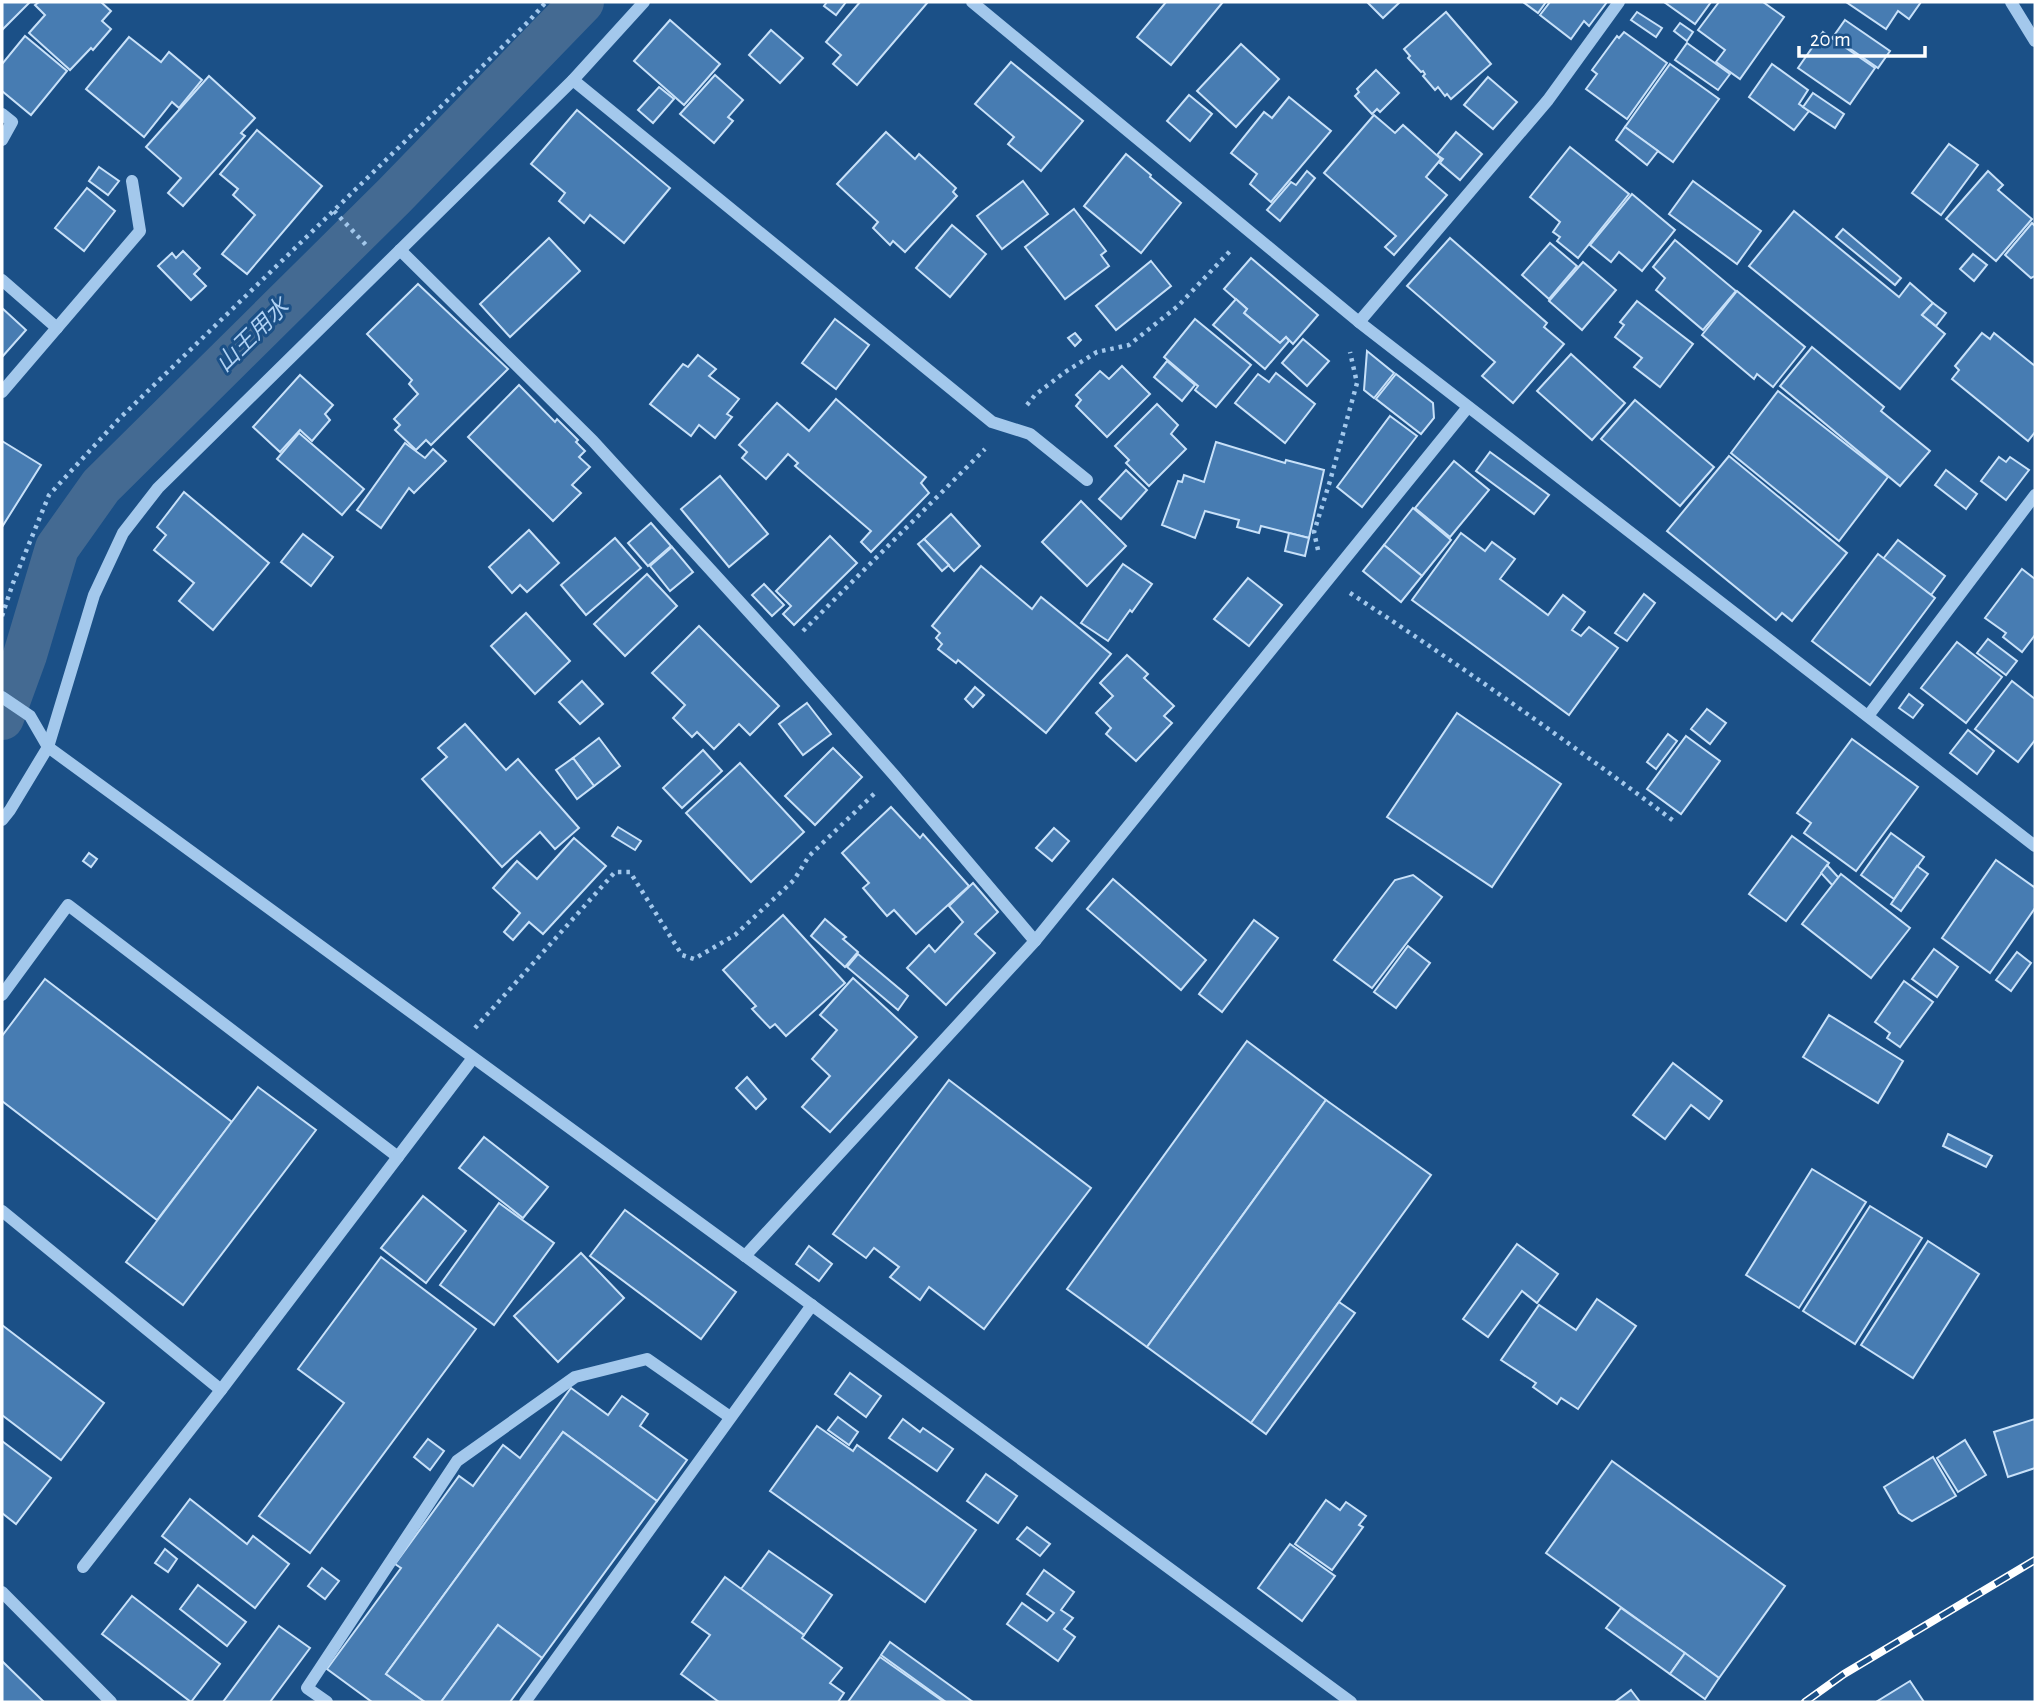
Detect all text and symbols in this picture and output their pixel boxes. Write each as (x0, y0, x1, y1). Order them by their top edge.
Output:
scale bar (1799, 14, 1925, 58)
text: 20 m (1810, 29, 1851, 50)
water label: 山王用水 (211, 292, 296, 377)

